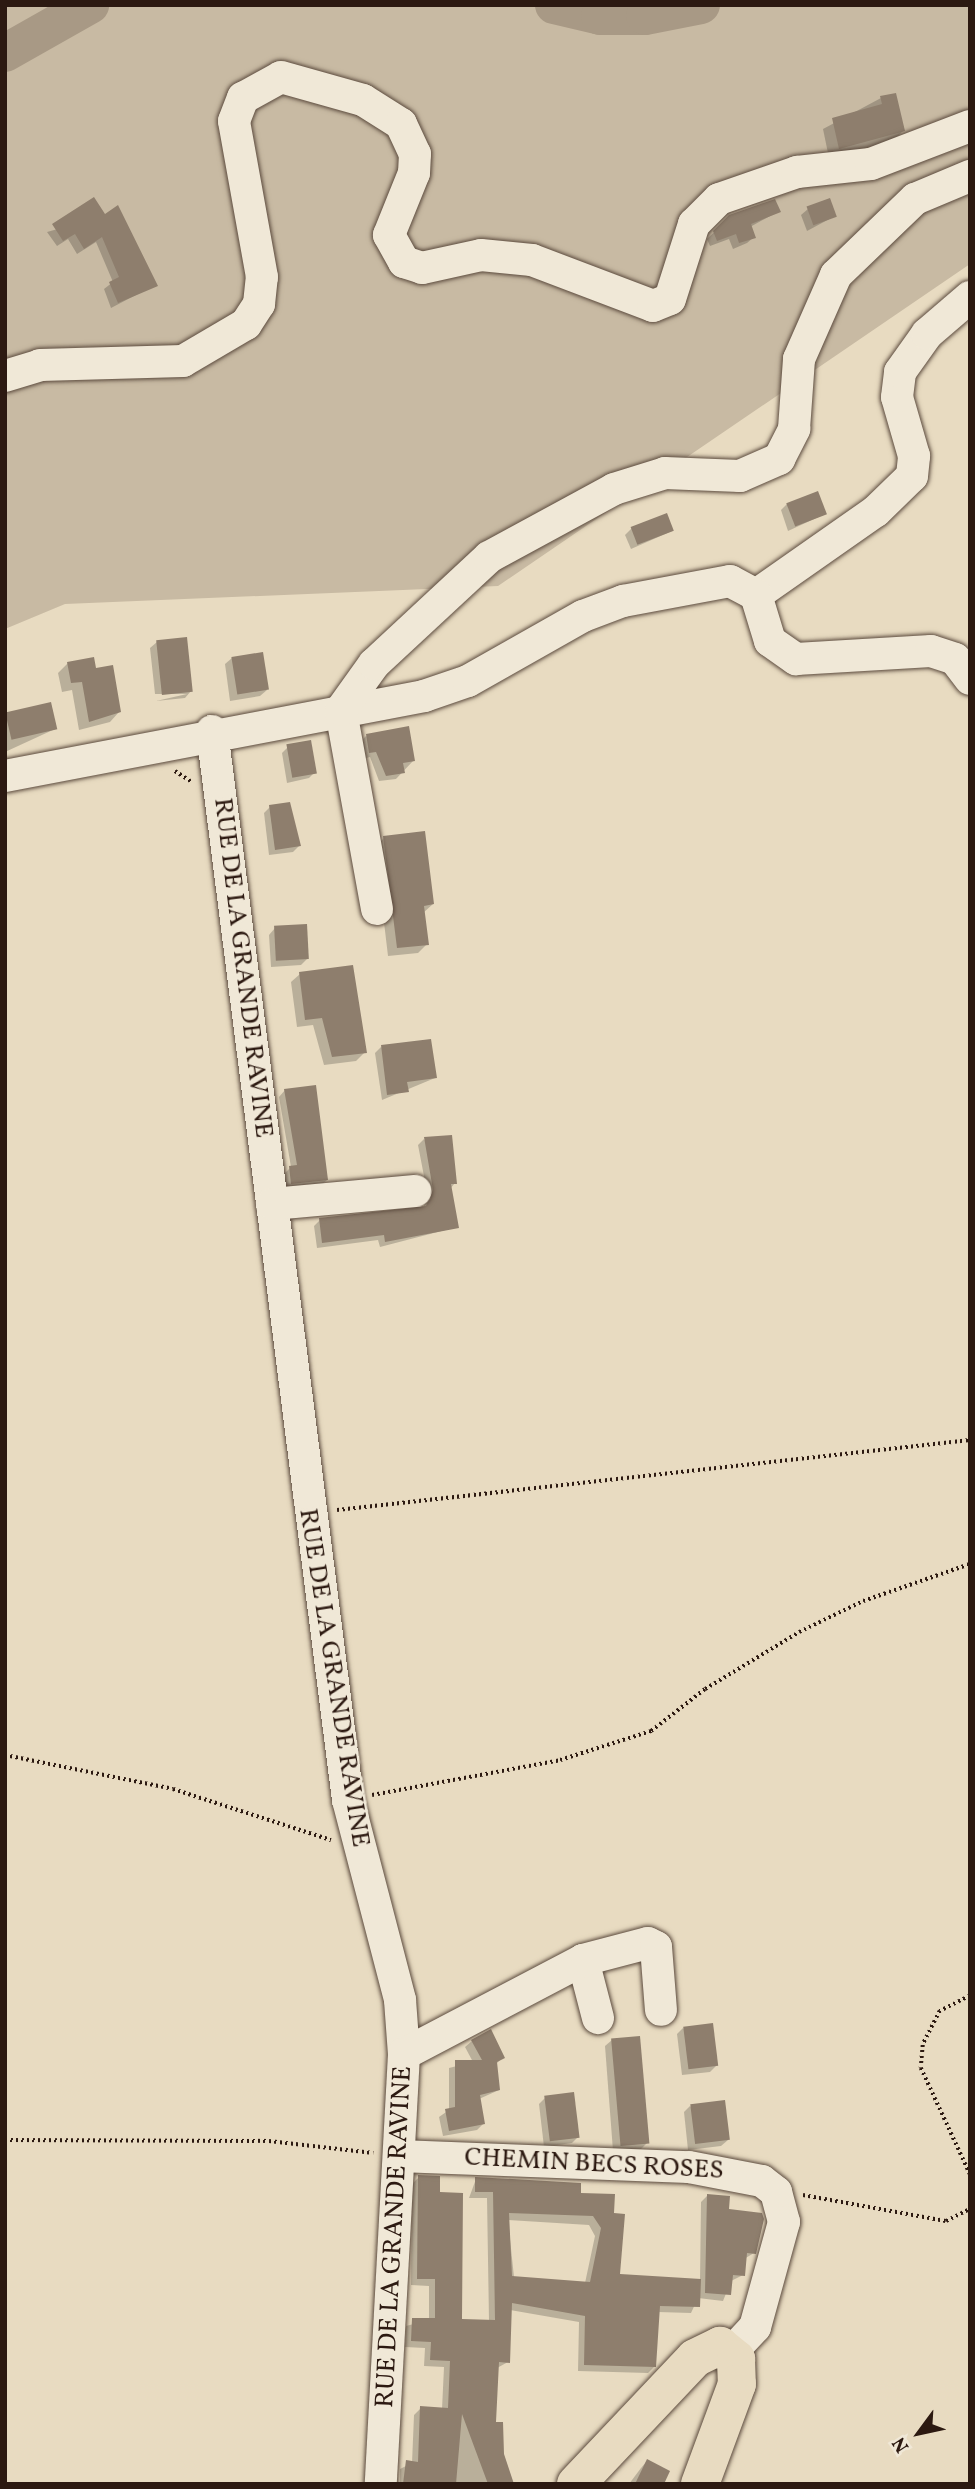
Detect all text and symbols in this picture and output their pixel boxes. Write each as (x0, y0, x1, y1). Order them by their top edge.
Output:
street label: RUE DE LA GRANDE RAVINE (206, 796, 278, 1140)
street label: RUE DE LA GRANDE RAVINE (291, 1506, 375, 1850)
street label: RUE DE LA GRANDE RAVINE (370, 2065, 420, 2409)
street label: CHEMIN BECS ROSES (464, 2143, 724, 2187)
north arrow (884, 2398, 954, 2468)
text: N (887, 2432, 916, 2457)

